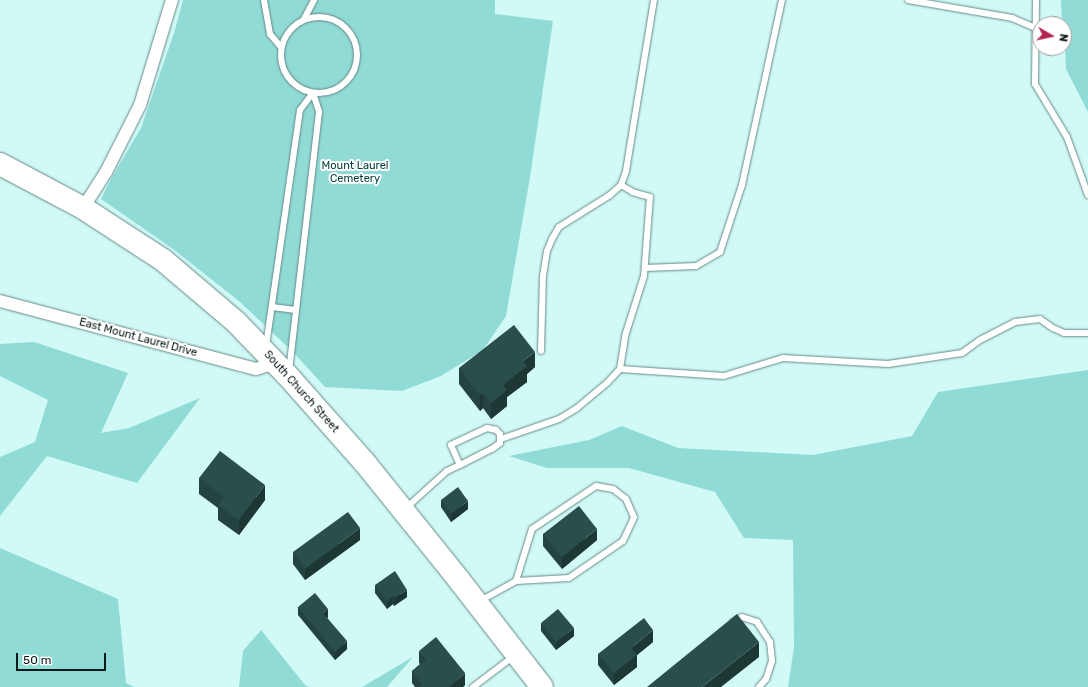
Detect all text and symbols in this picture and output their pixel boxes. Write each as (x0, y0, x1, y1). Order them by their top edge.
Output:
north arrow (1032, 16, 1072, 56)
text: N (1056, 33, 1070, 43)
park label: Mount Laurel Cemetery (321, 160, 389, 186)
street label: East Mount Laurel Drive (78, 316, 198, 360)
street label: South Church Street (261, 348, 341, 436)
scale bar (18, 645, 108, 671)
text: 50 m (23, 653, 51, 667)

